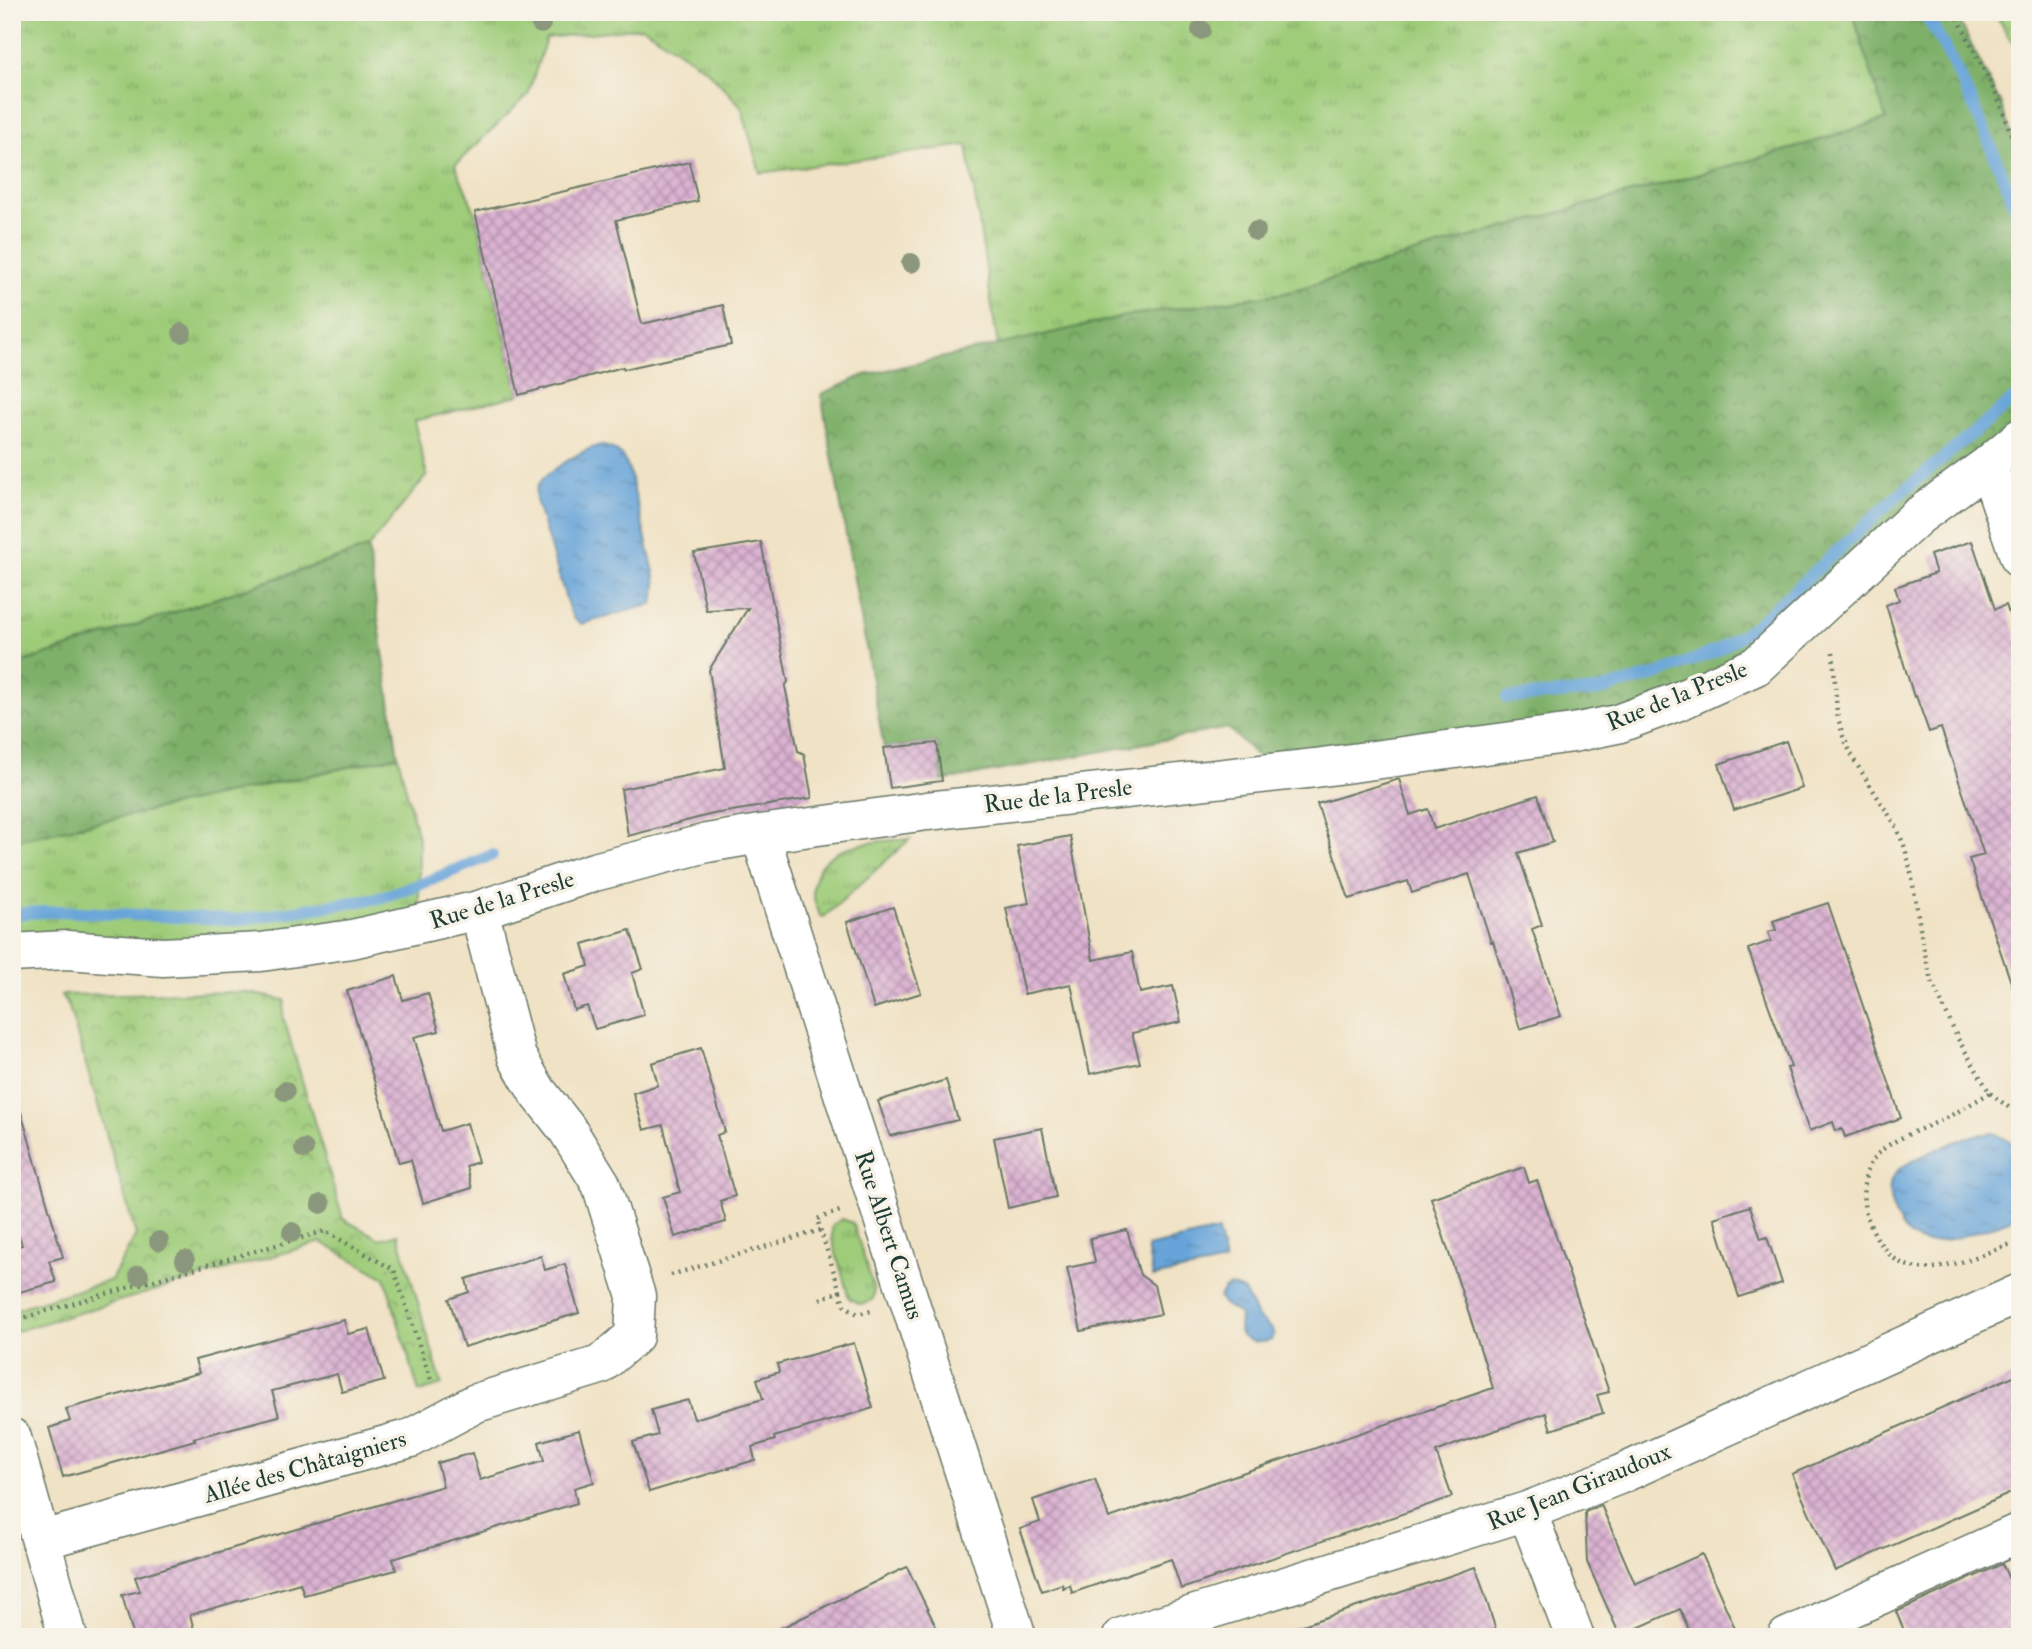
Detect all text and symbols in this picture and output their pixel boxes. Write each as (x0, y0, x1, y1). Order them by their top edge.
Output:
street label: Rue de la Presle (1602, 654, 1752, 738)
street label: Rue de la Presle (982, 772, 1134, 820)
street label: Rue de la Presle (426, 863, 578, 937)
street label: Rue Albert Camus (847, 1147, 931, 1323)
street label: Allée des Châtaigniers (199, 1423, 410, 1511)
street label: Rue Jean Giraudoux (1483, 1436, 1676, 1538)

